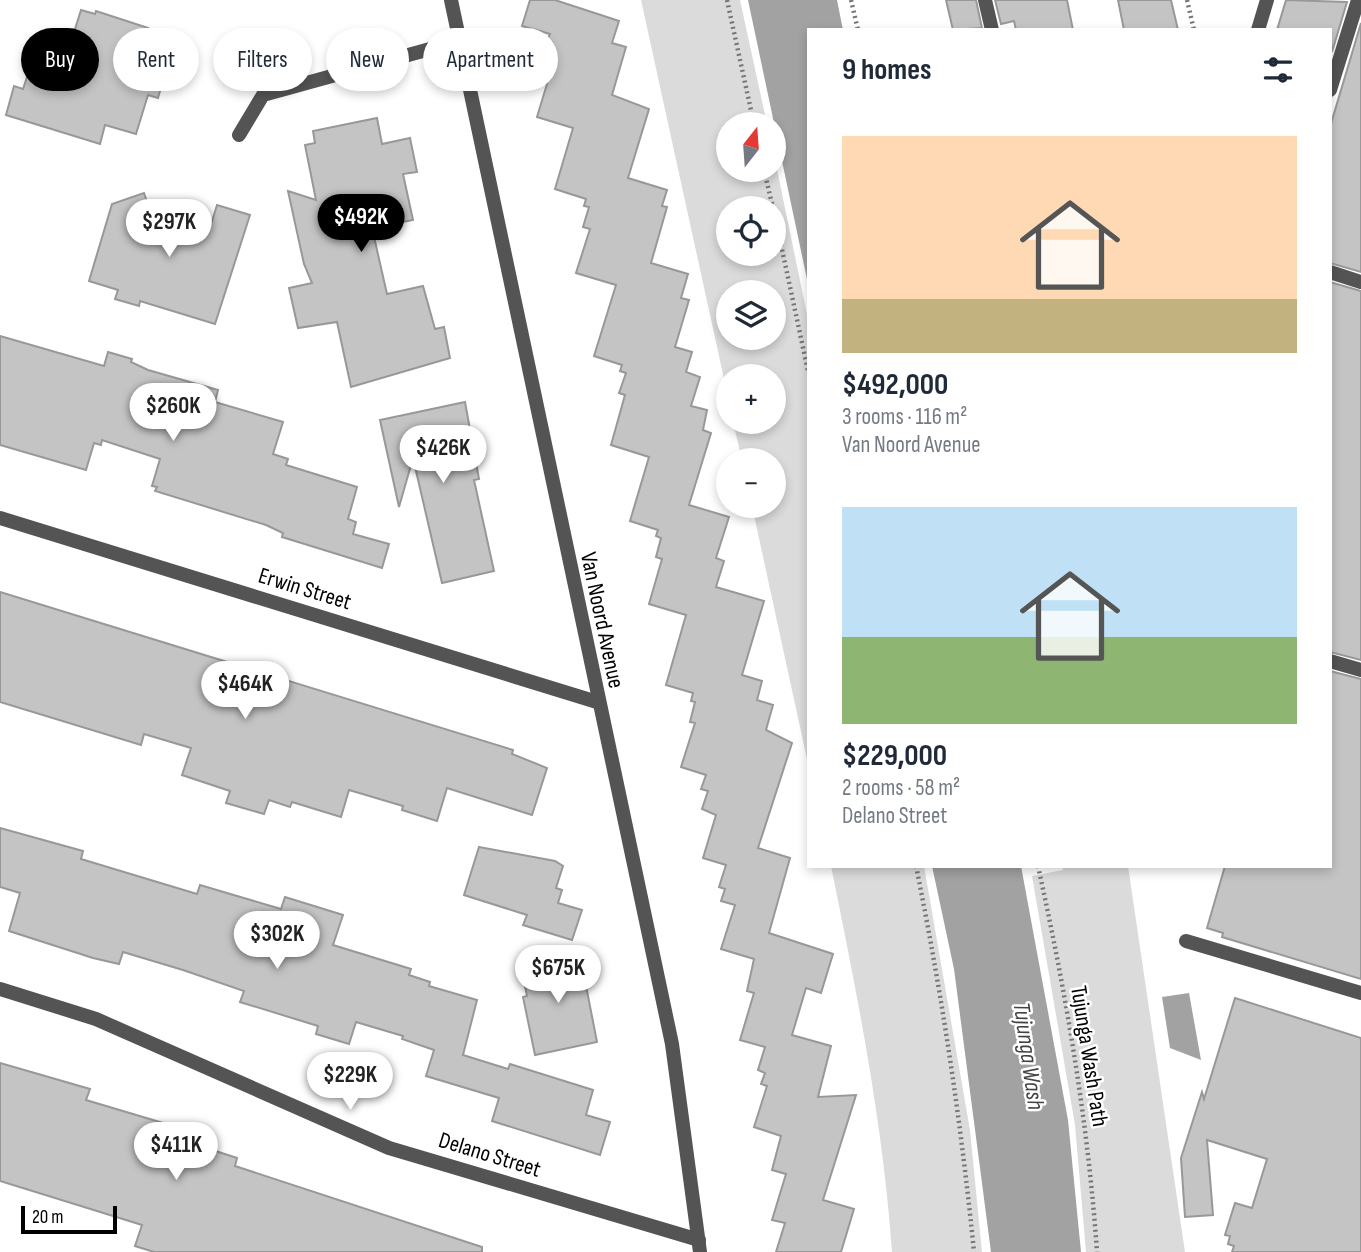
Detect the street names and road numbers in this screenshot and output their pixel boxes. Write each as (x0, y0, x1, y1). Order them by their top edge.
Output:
street label: Van Noord Avenue (574, 550, 630, 691)
street label: Erwin Street (255, 562, 355, 616)
street label: Tujunga Wash Path (1064, 984, 1114, 1129)
street label: Delano Street (435, 1126, 544, 1184)

